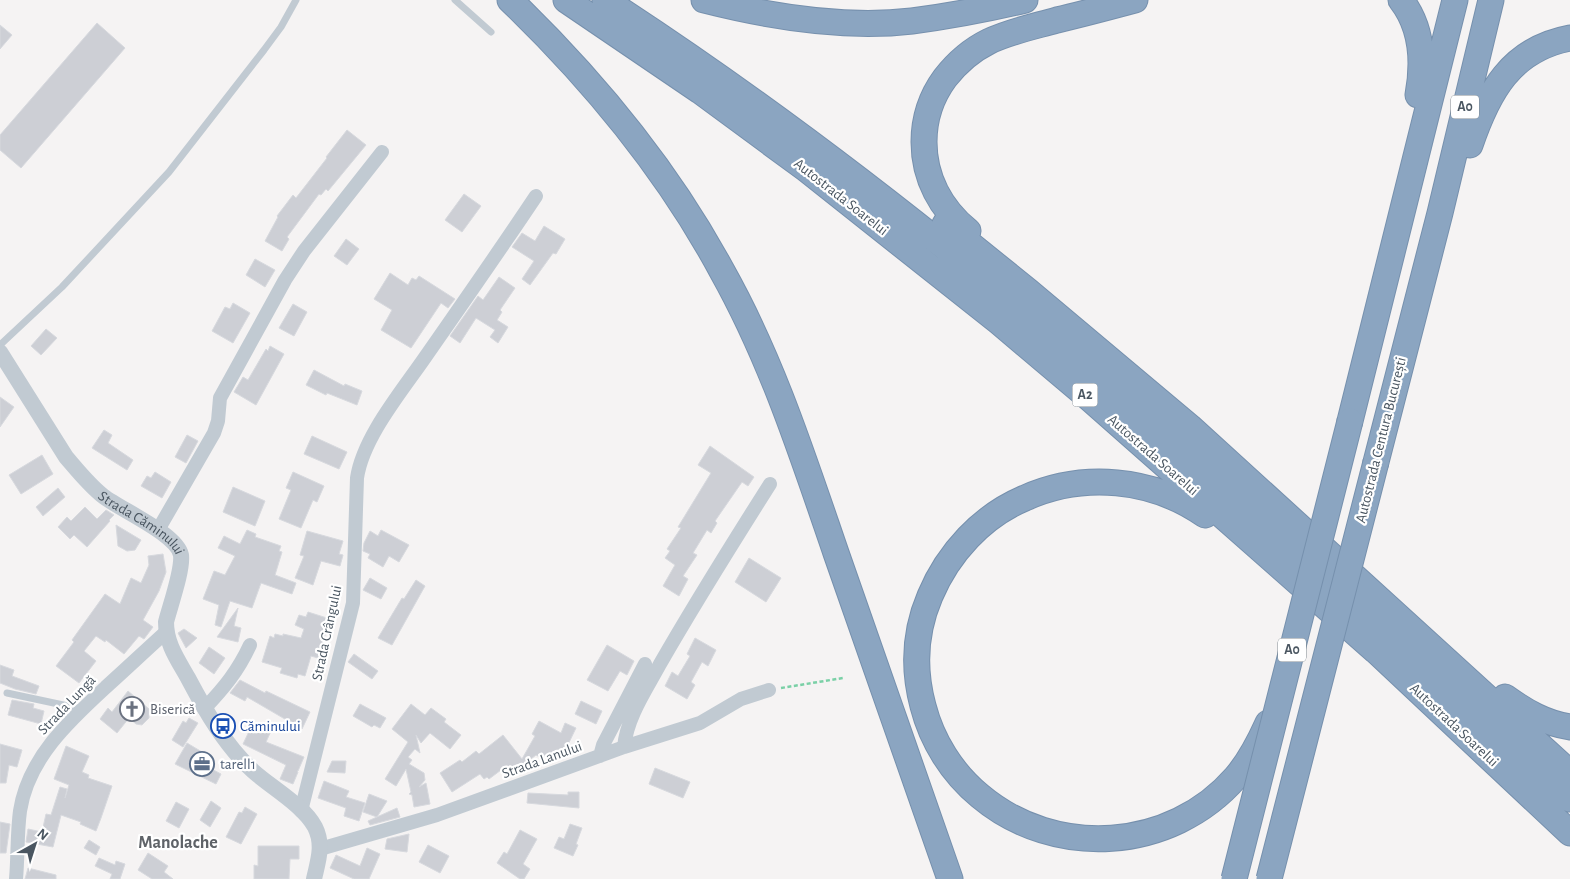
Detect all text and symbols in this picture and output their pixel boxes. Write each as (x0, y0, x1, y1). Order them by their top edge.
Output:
road number: A0 (1451, 95, 1479, 118)
street label: Autostrada Soarelui (791, 156, 891, 238)
street label: Autostrada Centura București (1353, 356, 1410, 525)
road number: A2 (1072, 384, 1098, 406)
street label: Autostrada Soarelui (1105, 412, 1201, 498)
street label: Strada Căminului (96, 488, 188, 556)
street label: Strada Crângului (310, 584, 344, 682)
road number: A0 (1278, 638, 1306, 662)
street label: Strada Lungă (35, 672, 99, 738)
street label: Autostrada Soarelui (1407, 680, 1501, 770)
church icon: Biserică (119, 696, 145, 722)
place label: Biserică (150, 702, 195, 717)
bus stop icon: Căminului (210, 713, 236, 739)
place label: Căminului (240, 719, 301, 734)
street label: Strada Lanului (500, 739, 584, 781)
office icon: tarell1 (189, 751, 215, 777)
place label: tarell1 (220, 757, 256, 772)
north arrow (10, 819, 60, 869)
text: N (34, 826, 51, 843)
district label: Manolache (138, 834, 218, 852)

